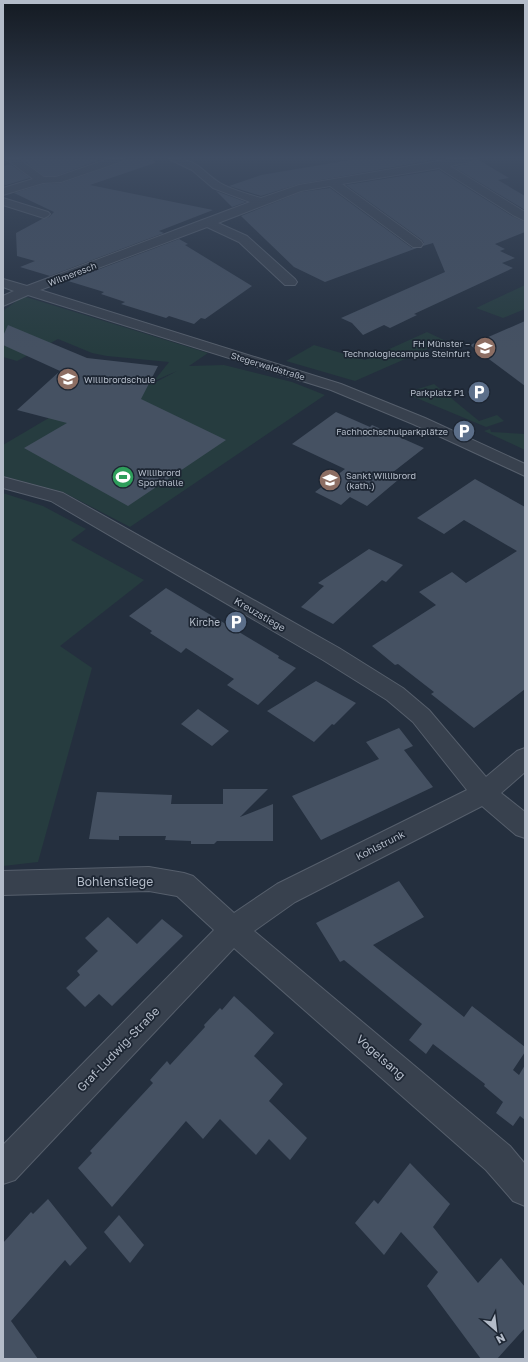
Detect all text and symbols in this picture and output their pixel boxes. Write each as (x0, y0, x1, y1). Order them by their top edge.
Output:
street label: Wilmeresch (46, 260, 98, 288)
school or university icon: FH Münster – Technologiecampus Steinfurt (472, 335, 498, 361)
place label: FH Münster – Technologiecampus Steinfurt (343, 338, 470, 359)
street label: Stegerwaldstraße (230, 350, 306, 382)
school or university icon: Willibrordschule (55, 366, 81, 392)
place label: Willibrordschule (84, 374, 155, 385)
parking icon: Parkplatz P1 (466, 379, 492, 405)
place label: Parkplatz P1 (410, 387, 465, 398)
parking icon: Fachhochschulparkplätze (451, 418, 477, 444)
place label: Fachhochschulparkplätze (336, 426, 448, 437)
sports icon: Willibrord Sporthalle (110, 464, 136, 490)
place label: Willibrord Sporthalle (138, 467, 184, 488)
school or university icon: Sankt Willibrord (kath.) (317, 467, 343, 493)
place label: Sankt Willibrord (kath.) (346, 470, 416, 491)
street label: Kreuzstiege (232, 594, 288, 634)
parking icon: Kirche (223, 609, 249, 635)
place label: Kirche (189, 616, 220, 628)
street label: Kohlstrunk (354, 827, 407, 862)
street label: Bohlenstiege (77, 874, 153, 889)
street label: Graf-Ludwig-Straße (74, 1003, 162, 1095)
street label: Vogelsang (353, 1031, 409, 1083)
north arrow (476, 1310, 516, 1350)
text: N (494, 1332, 508, 1347)

